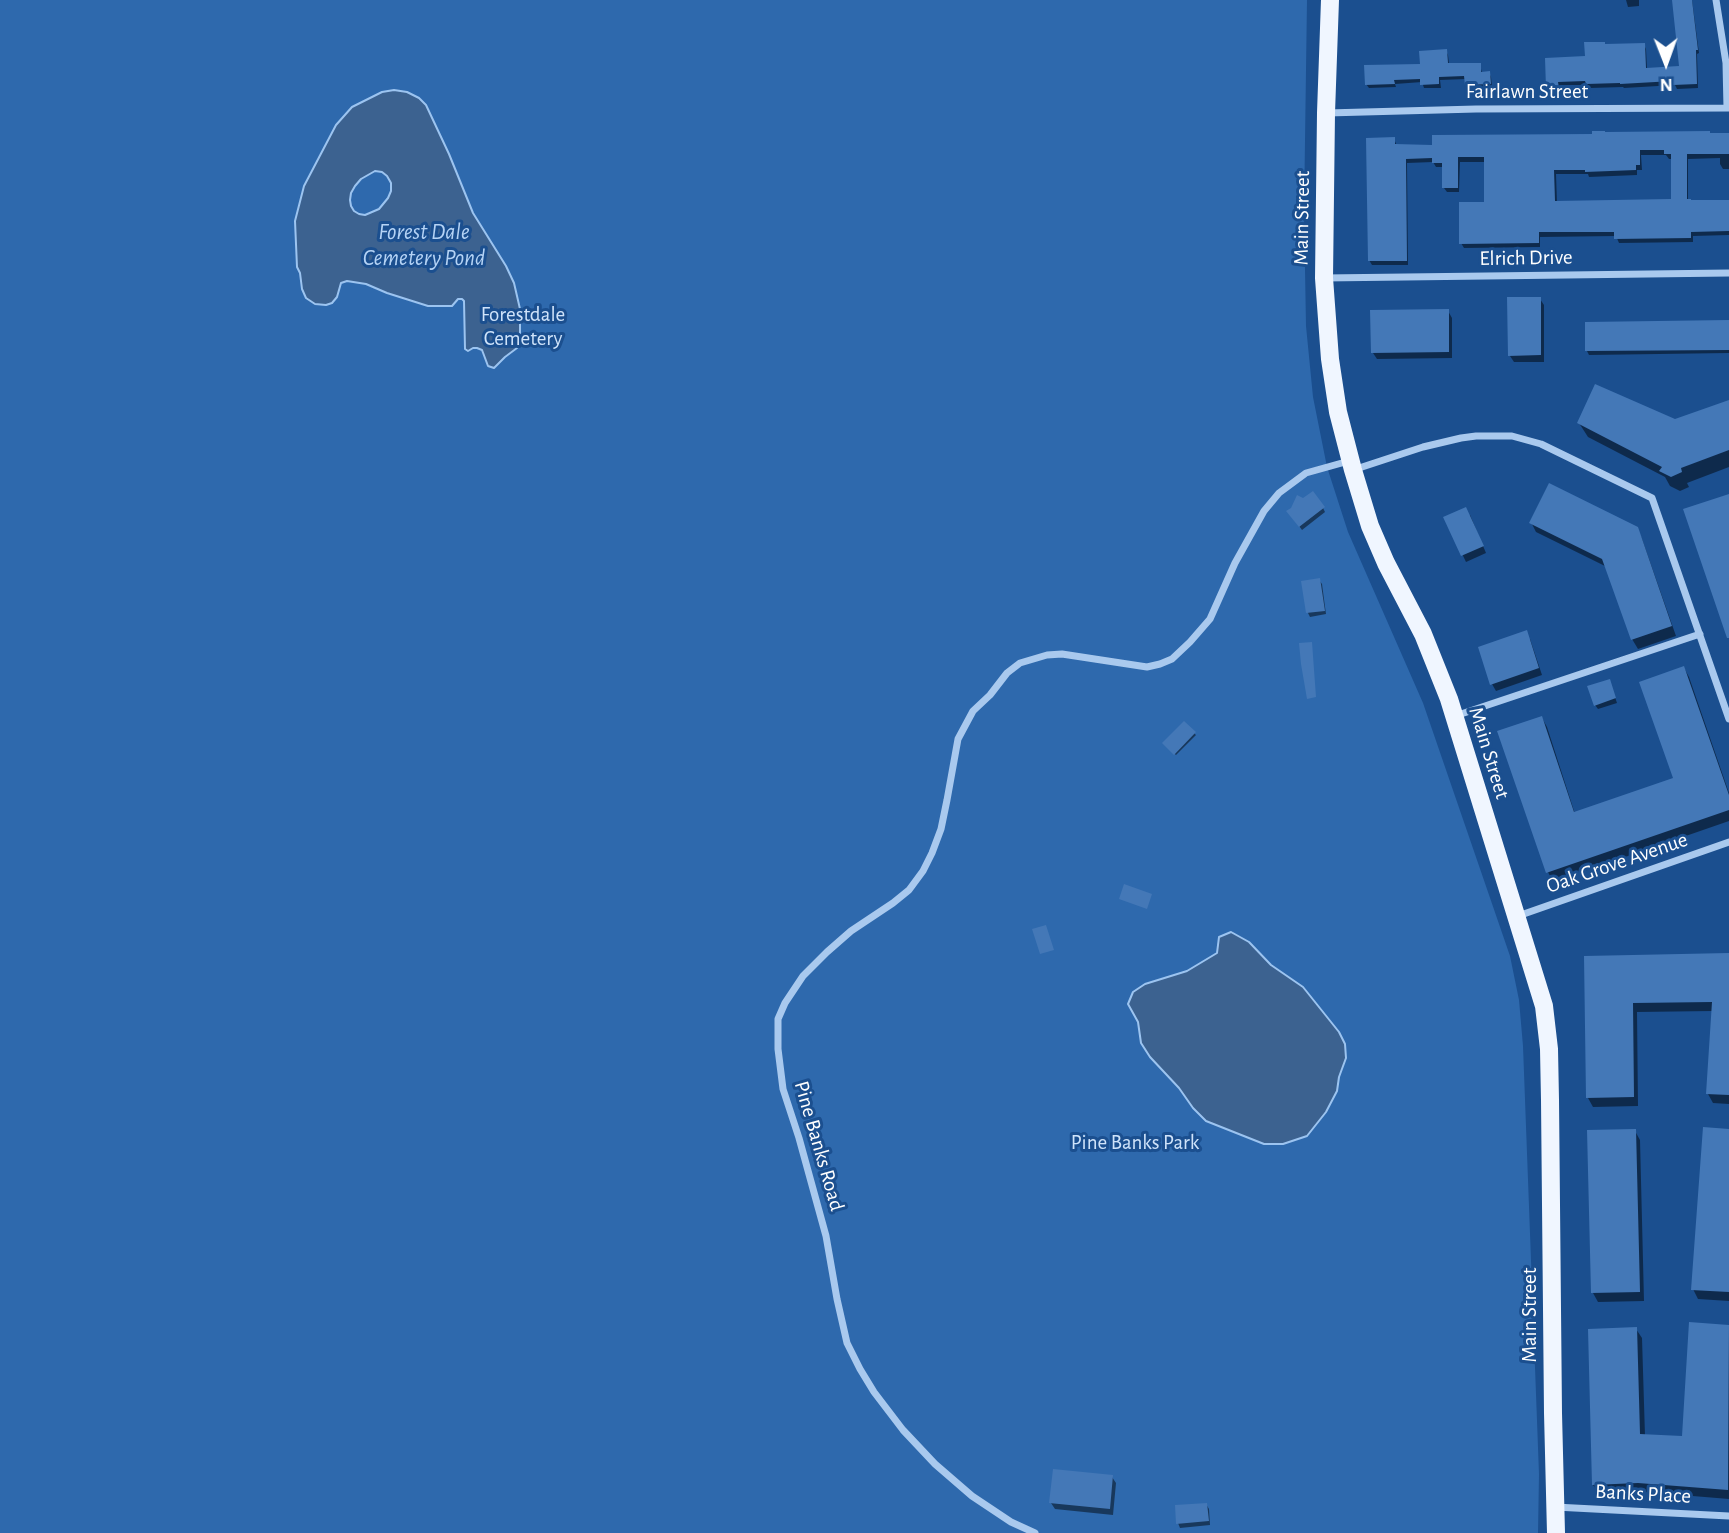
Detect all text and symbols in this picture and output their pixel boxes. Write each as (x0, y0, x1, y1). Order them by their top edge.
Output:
north arrow (1631, 28, 1701, 98)
text: N (1660, 75, 1673, 94)
street label: Fairlawn Street (1466, 79, 1588, 105)
street label: Main Street (1289, 170, 1315, 266)
water label: Forest Dale Cemetery Pond (363, 218, 485, 272)
street label: Elrich Drive (1479, 245, 1573, 271)
park label: Forestdale Cemetery (481, 302, 565, 352)
street label: Main Street (1463, 704, 1515, 802)
street label: Oak Grove Avenue (1543, 827, 1691, 899)
street label: Pine Banks Road (788, 1078, 850, 1214)
park label: Pine Banks Park (1071, 1130, 1199, 1156)
street label: Main Street (1517, 1268, 1543, 1362)
street label: Banks Place (1594, 1479, 1692, 1509)

